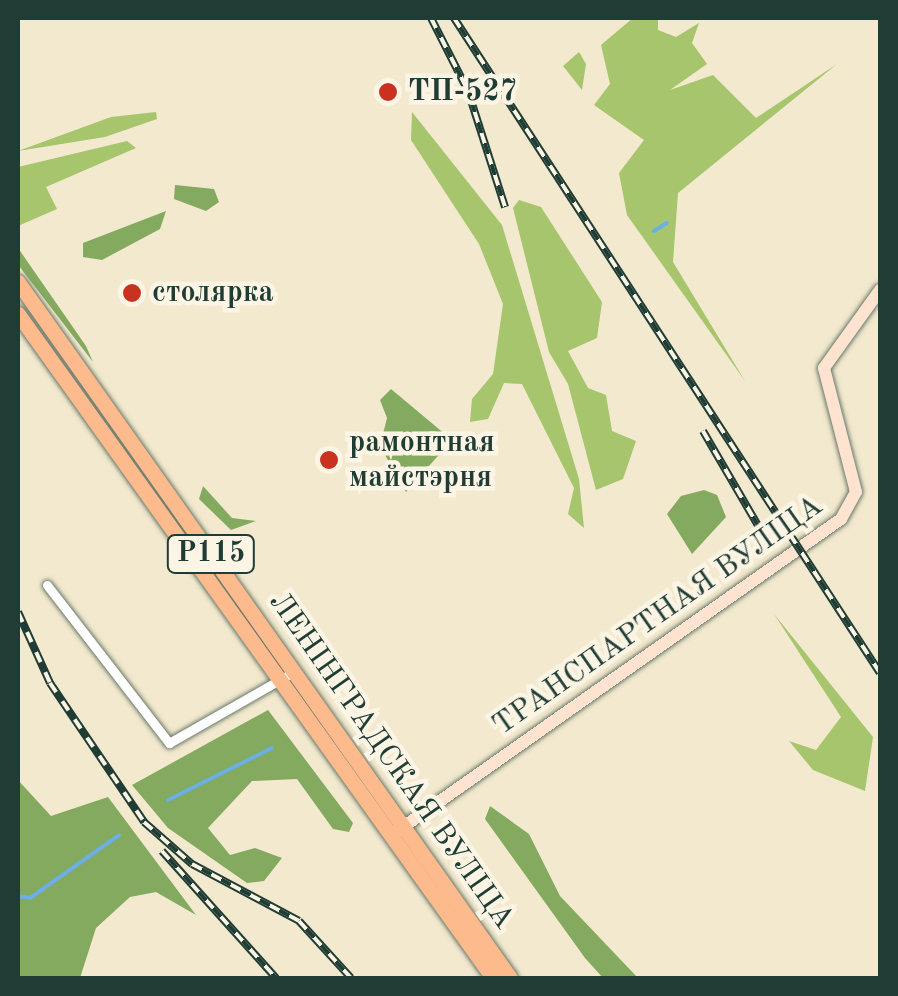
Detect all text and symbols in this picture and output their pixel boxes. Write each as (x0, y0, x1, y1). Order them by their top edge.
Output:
place label: ТП-527 (408, 74, 517, 110)
marker: ТП-527 (377, 81, 399, 103)
place label: столярка (152, 275, 274, 311)
marker: столярка (121, 282, 143, 304)
place label: рамонтная майстэрня (349, 425, 495, 496)
marker: рамонтная майстэрня (318, 449, 340, 471)
street label: ТРАНСПАРТНАЯ ВУЛІЦА (486, 488, 830, 744)
road number: Р115 (166, 531, 256, 577)
street label: ЛЕНІНГРАДСКАЯ ВУЛІЦА (261, 586, 521, 936)

